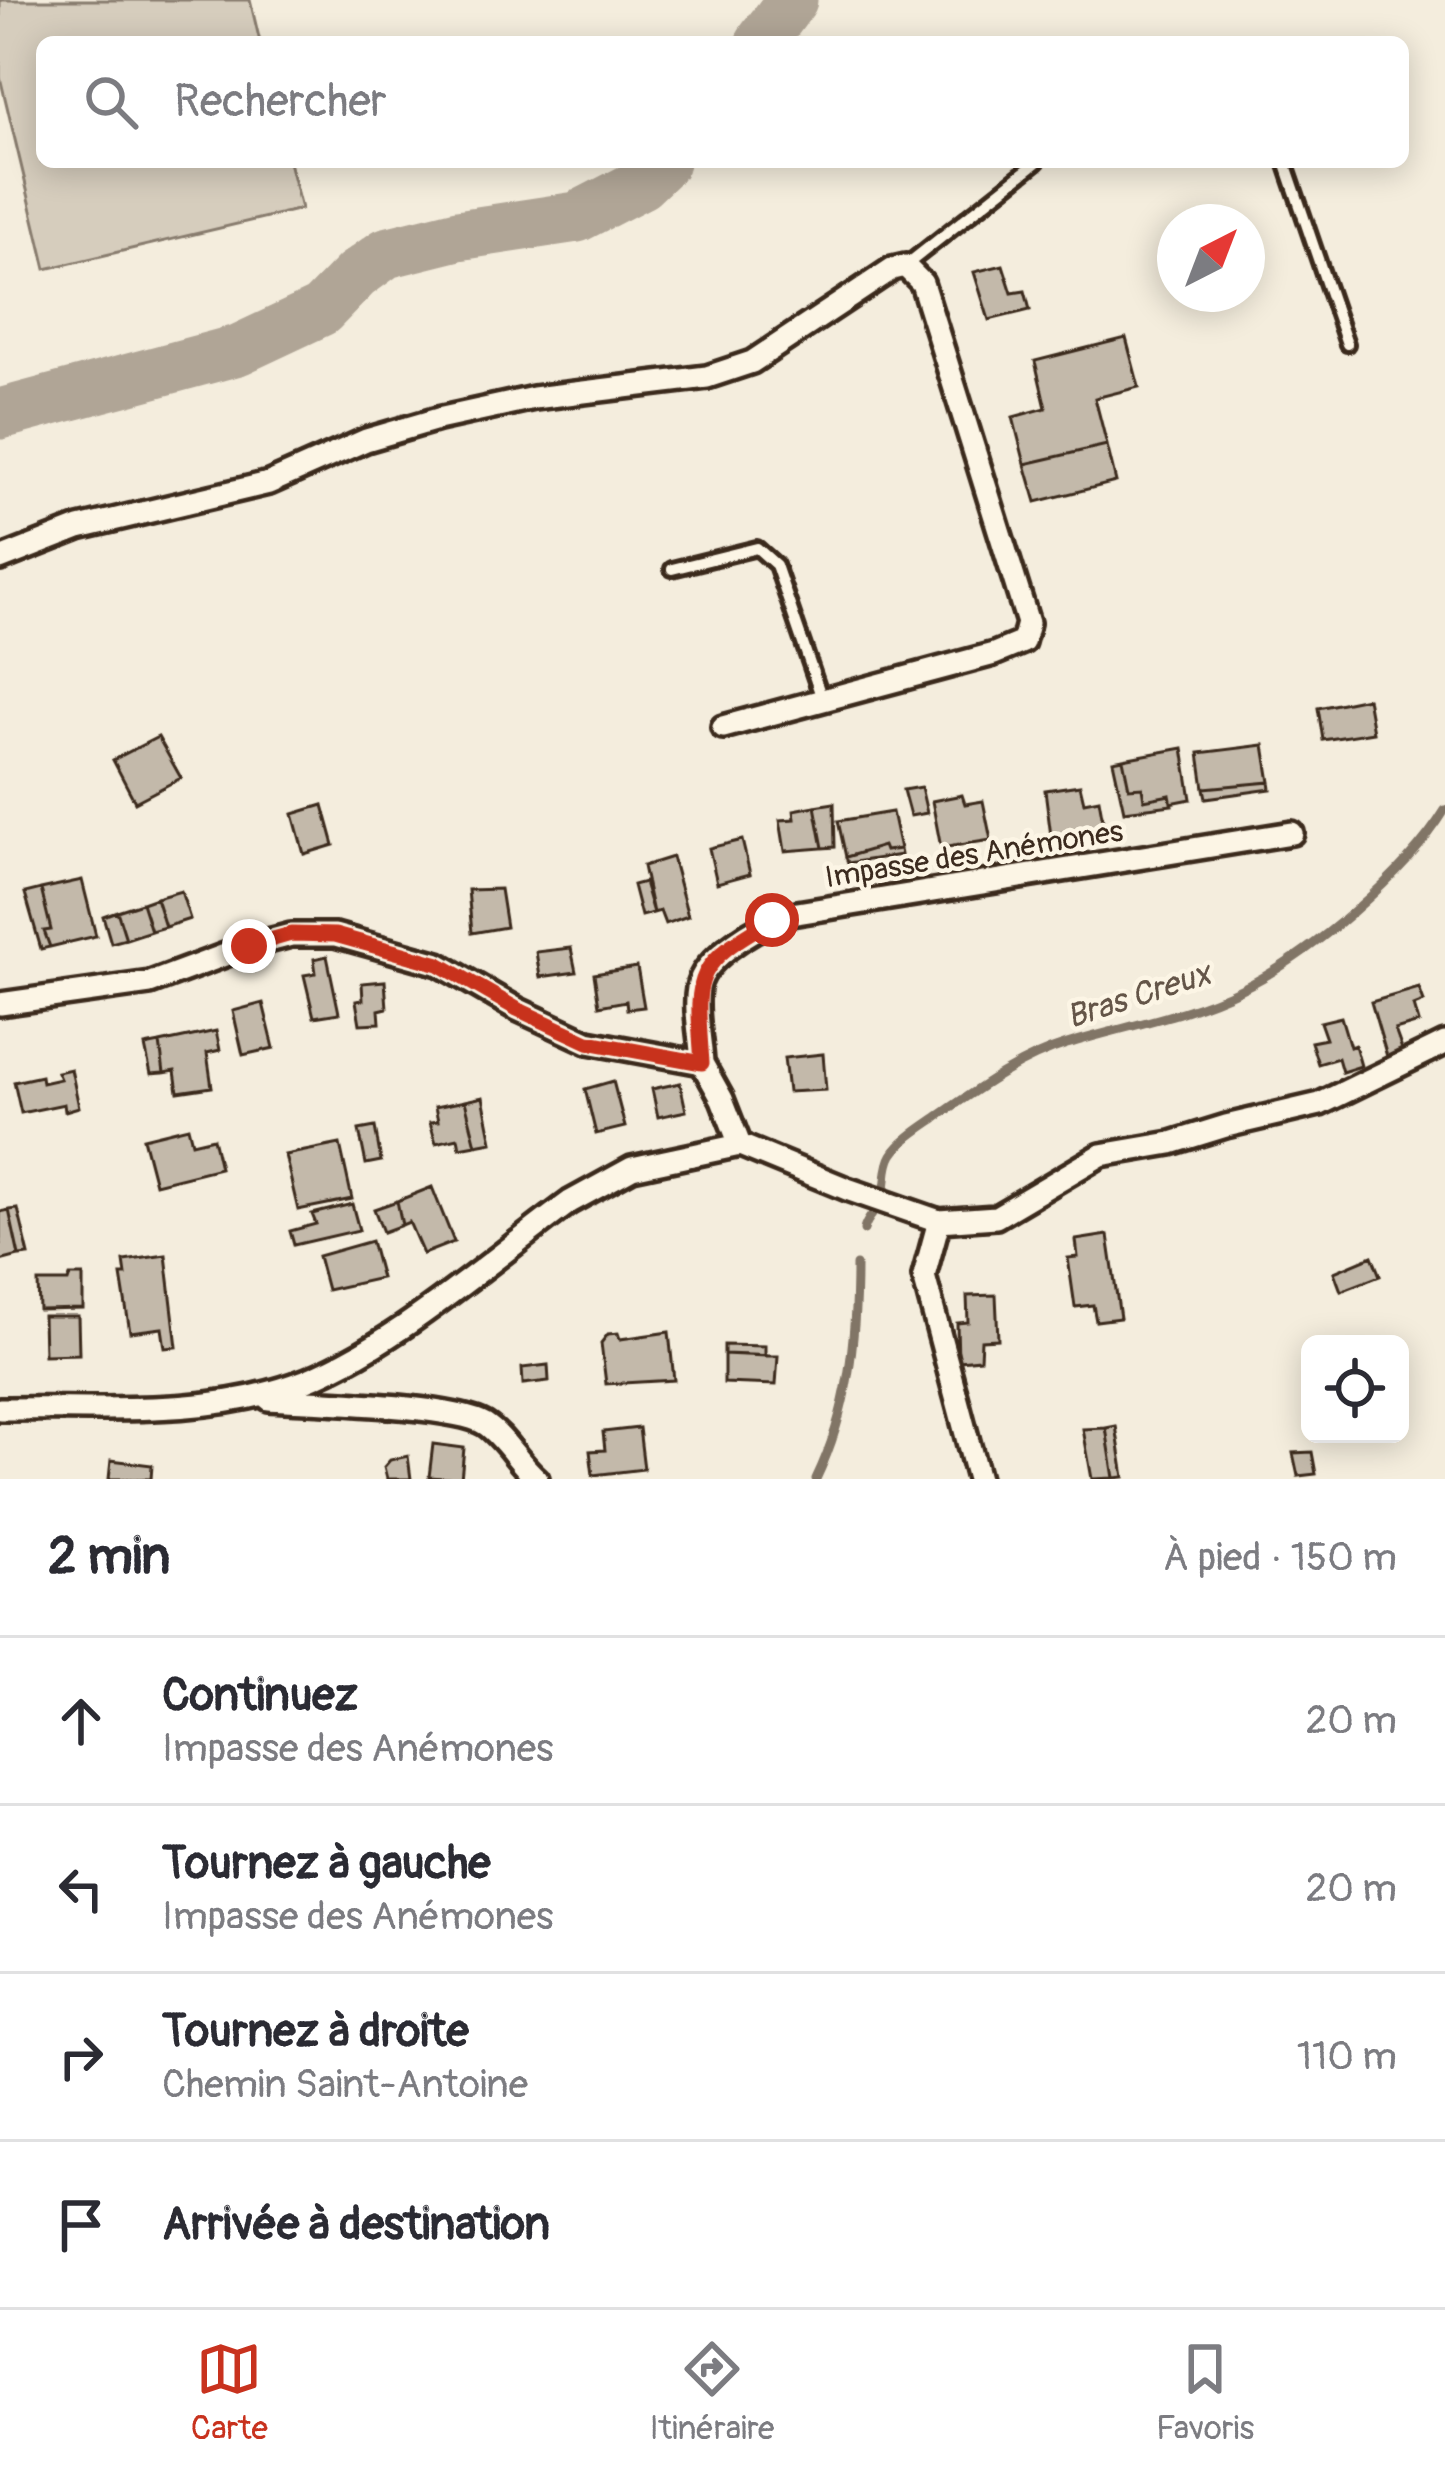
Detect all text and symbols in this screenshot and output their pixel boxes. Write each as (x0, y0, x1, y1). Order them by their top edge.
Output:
search box (36, 36, 1409, 168)
icon: search (78, 69, 144, 135)
text: Rechercher (174, 74, 387, 130)
north arrow (1157, 204, 1265, 312)
street label: Impasse des Anémones (822, 813, 1126, 896)
route start (745, 893, 799, 947)
route end (222, 919, 276, 973)
water label: Bras Creux (1061, 952, 1219, 1038)
map controls (1301, 1335, 1409, 1443)
button: locate (1301, 1335, 1409, 1443)
text: 2 min (48, 1525, 170, 1589)
text: À pied · 150 m (1163, 1533, 1397, 1582)
text: Continuez (162, 1668, 358, 1724)
icon: ahead (48, 1688, 114, 1754)
text: 20 m (1305, 1696, 1397, 1745)
text: Impasse des Anémones (162, 1724, 553, 1773)
text: Tournez à gauche (162, 1836, 490, 1892)
icon: left (48, 1856, 114, 1922)
text: 20 m (1305, 1864, 1397, 1913)
text: Impasse des Anémones (162, 1892, 553, 1941)
text: Tournez à droite (162, 2004, 469, 2060)
icon: right (48, 2024, 114, 2090)
text: 110 m (1297, 2032, 1397, 2081)
text: Chemin Saint-Antoine (162, 2060, 528, 2109)
icon: arrive (48, 2192, 114, 2258)
text: Arrivée à destination (162, 2197, 550, 2253)
tab: Carte (191, 2336, 268, 2449)
tab: Itinéraire (650, 2336, 774, 2449)
tab: Favoris (1156, 2336, 1254, 2449)

